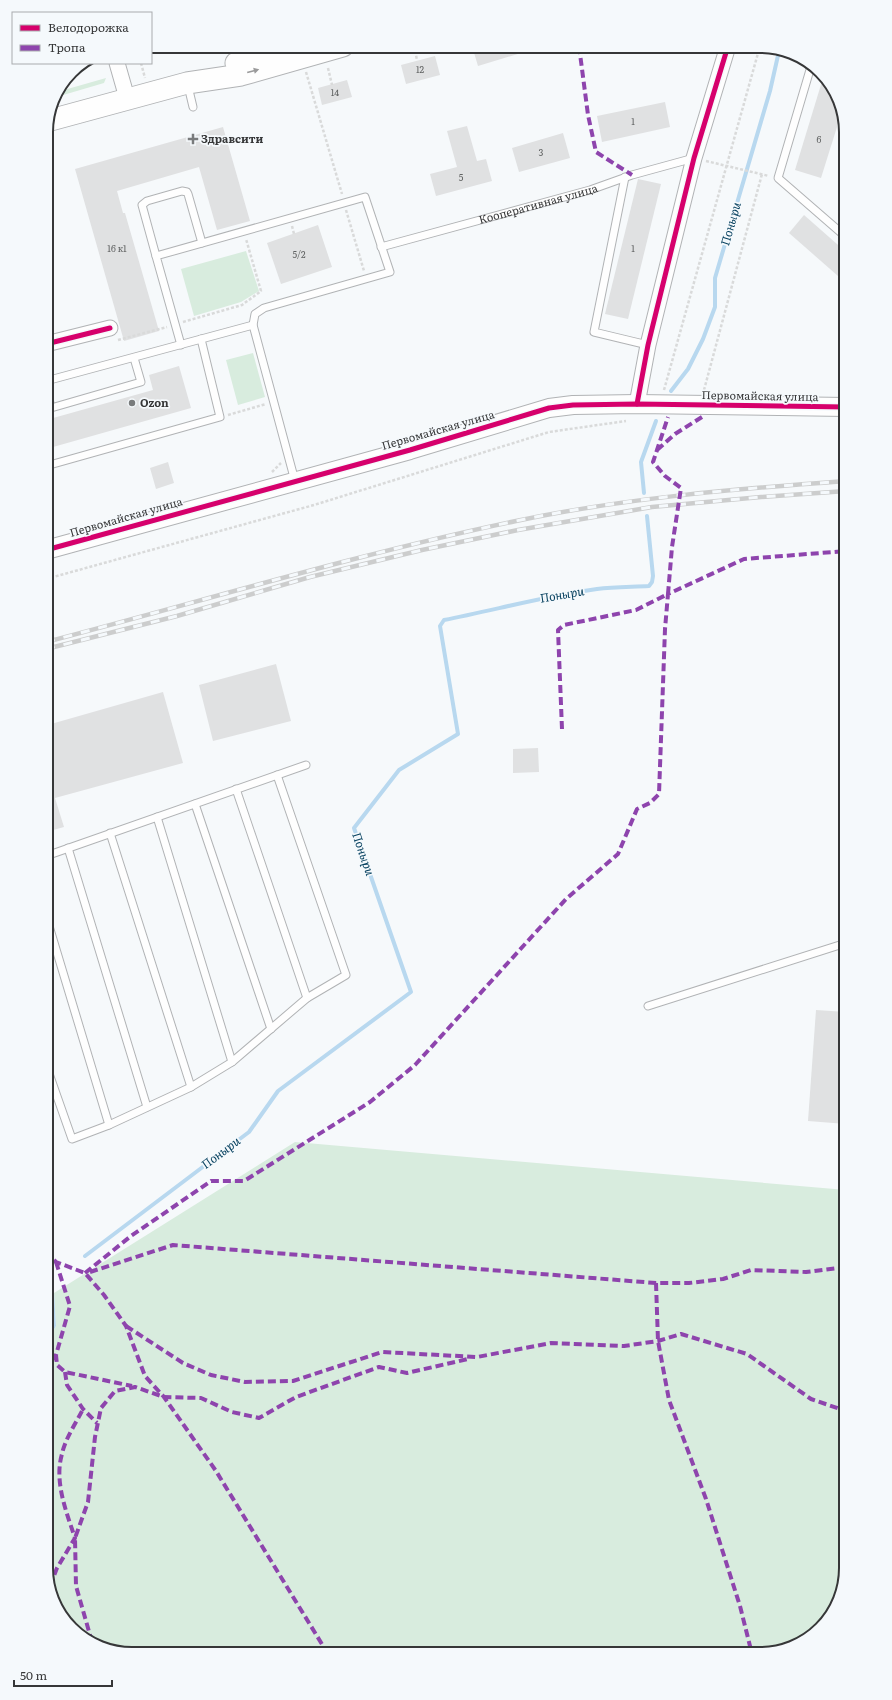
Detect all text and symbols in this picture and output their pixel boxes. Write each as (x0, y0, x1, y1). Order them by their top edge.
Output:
legend (12, 12, 152, 64)
text: Велодорожка (48, 18, 129, 36)
text: Тропа (48, 38, 86, 56)
house number: 12 (416, 62, 425, 76)
one-way arrow (247, 68, 259, 74)
house number: 14 (331, 85, 339, 99)
house number: 1 (631, 114, 635, 128)
place label: Здравсити (201, 130, 264, 146)
house number: 6 (817, 132, 822, 146)
marker: Здравсити (188, 134, 198, 144)
house number: 3 (539, 145, 544, 159)
house number: 5 (459, 170, 464, 184)
street label: Кооперативная улица (477, 179, 600, 227)
water label: Поныри (715, 199, 745, 248)
house number: 16 к1 (107, 241, 127, 255)
house number: 1 (631, 241, 635, 255)
house number: 5/2 (293, 247, 306, 261)
street label: Первомайская улица (701, 386, 819, 404)
place label: Ozon (140, 394, 169, 410)
marker: Ozon (127, 398, 137, 408)
street label: Первомайская улица (379, 405, 496, 453)
street label: Первомайская улица (67, 492, 184, 540)
water label: Поныри (538, 581, 586, 607)
water label: Поныри (348, 830, 380, 879)
water label: Поныри (197, 1131, 244, 1173)
scale bar (14, 1662, 112, 1688)
text: 50 m (20, 1666, 47, 1684)

